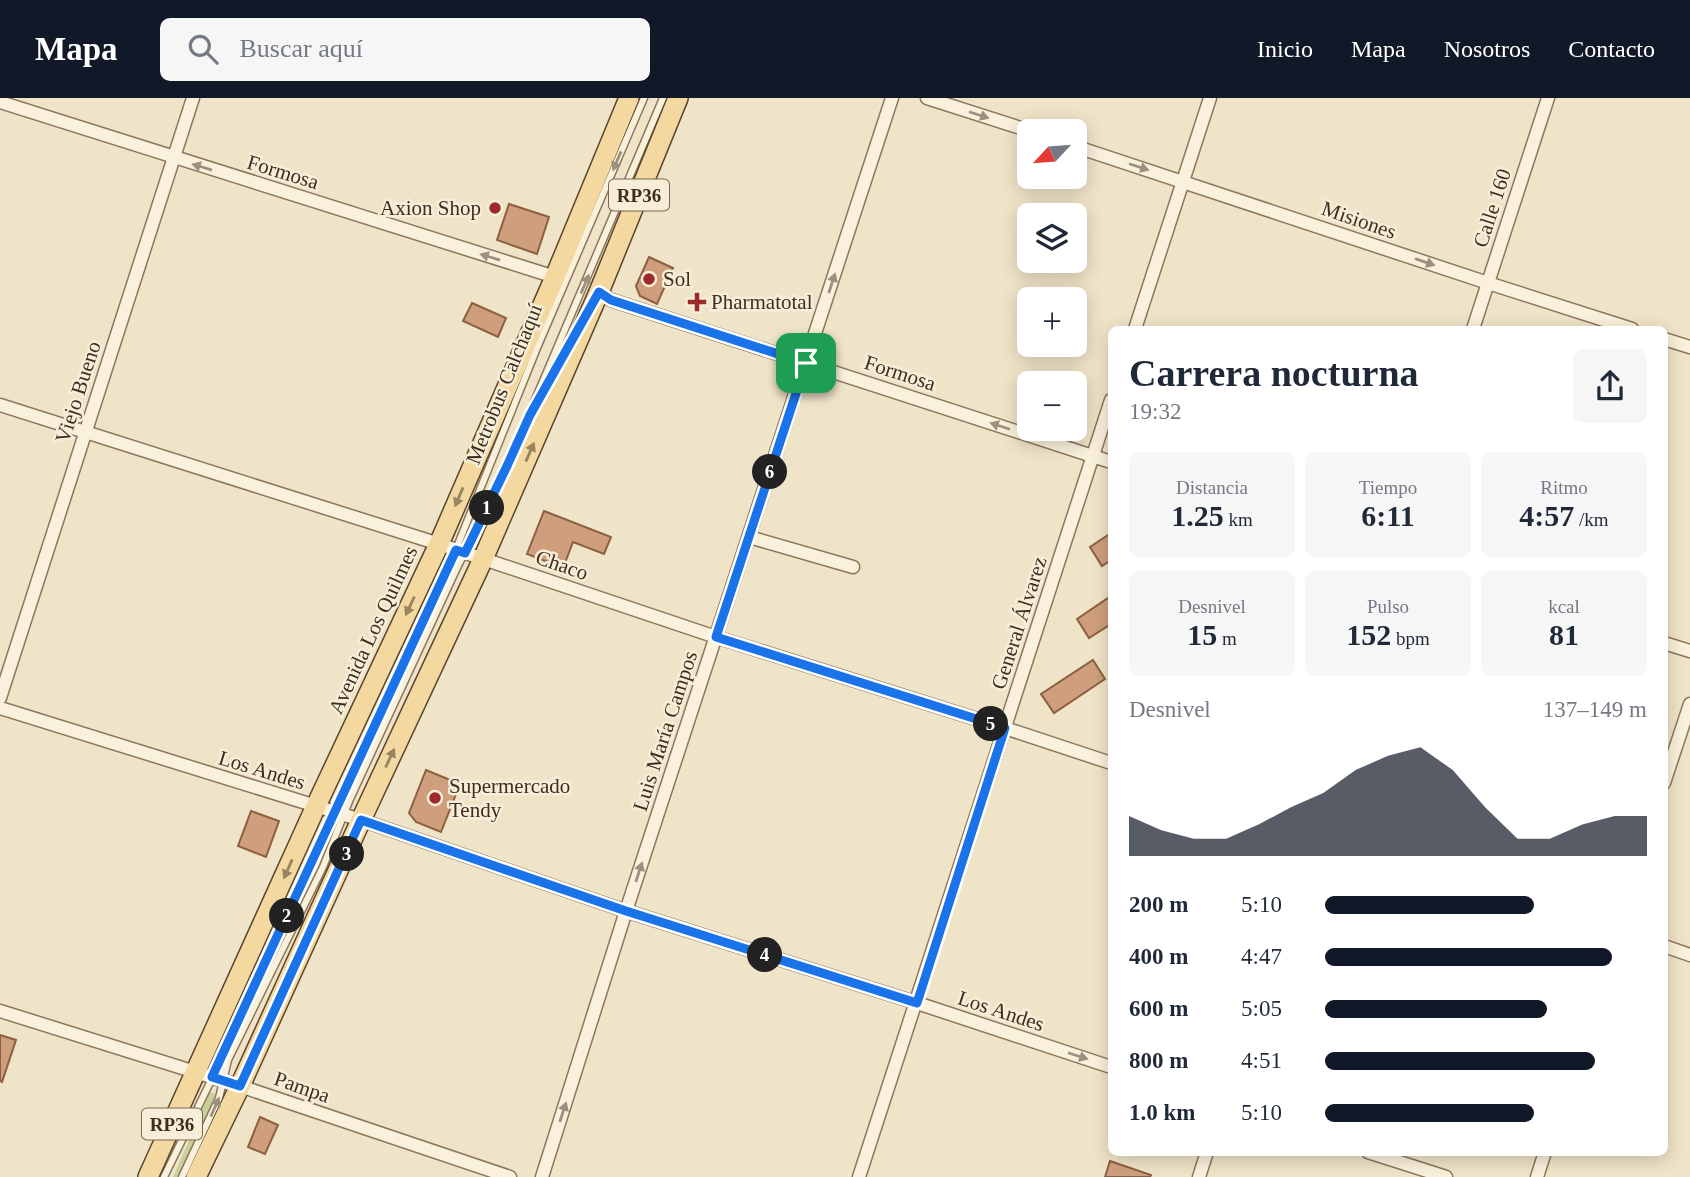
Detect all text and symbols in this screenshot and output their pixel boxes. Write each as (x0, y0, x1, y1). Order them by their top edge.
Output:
search box (160, 18, 650, 81)
icon: search (184, 30, 222, 68)
text: Mapa (35, 31, 118, 67)
text: Buscar aquí (240, 34, 363, 63)
text: Inicio (1257, 36, 1313, 62)
text: Mapa (1351, 36, 1406, 62)
text: Nosotros (1444, 36, 1530, 62)
text: Contacto (1568, 36, 1655, 62)
one-way arrow (968, 110, 989, 120)
north arrow (1017, 119, 1087, 189)
map controls (1017, 119, 1087, 441)
street label: Formosa (244, 150, 322, 194)
one-way arrow (611, 151, 623, 171)
one-way arrow (192, 161, 213, 172)
one-way arrow (1129, 162, 1150, 173)
street label: Calle 160 (1468, 166, 1516, 250)
road number: RP36 (609, 180, 669, 211)
place label: Axion Shop (380, 196, 481, 220)
street label: Misiones (1319, 196, 1399, 244)
marker: Axion Shop (487, 200, 503, 216)
button: layers (1017, 203, 1087, 273)
one-way arrow (479, 251, 500, 262)
one-way arrow (1414, 257, 1435, 268)
place label: Sol (663, 267, 691, 291)
marker: Sol (641, 271, 657, 287)
one-way arrow (827, 272, 838, 293)
one-way arrow (579, 274, 591, 294)
button: + (1017, 287, 1087, 357)
place label: Pharmatotal (711, 290, 813, 314)
marker: Pharmatotal (689, 294, 705, 310)
street label: Metrobus Calchaquí (461, 300, 547, 468)
pin (776, 333, 836, 393)
street label: Viejo Bueno (50, 338, 106, 446)
icon: arrive (787, 344, 825, 382)
button: share (1573, 349, 1647, 423)
street label: Formosa (861, 350, 939, 396)
text: Carrera nocturna (1129, 352, 1419, 394)
button: − (1017, 371, 1087, 441)
text: 19:32 (1129, 399, 1181, 424)
one-way arrow (989, 420, 1010, 431)
one-way arrow (525, 441, 536, 462)
pin: 6 (752, 454, 788, 490)
text: 6 (765, 461, 774, 482)
text: Distancia (1176, 477, 1248, 498)
text: Tiempo (1359, 477, 1417, 498)
text: Ritmo (1540, 477, 1588, 498)
one-way arrow (454, 487, 465, 508)
pin: 1 (470, 490, 504, 526)
text: 1 (482, 497, 491, 518)
text: 1.25 (1171, 499, 1224, 532)
text: 6:11 (1361, 499, 1415, 532)
text: 4:57 (1519, 499, 1574, 532)
text: km (1224, 509, 1253, 530)
text: /km (1574, 509, 1609, 530)
street label: Avenida Los Quilmes (324, 542, 422, 718)
street label: Chaco (533, 545, 591, 585)
street label: General Álvarez (986, 554, 1052, 692)
one-way arrow (404, 596, 416, 616)
text: Desnivel (1178, 596, 1246, 617)
text: Pulso (1367, 596, 1409, 617)
text: kcal (1548, 596, 1580, 617)
text: 15 (1187, 618, 1217, 651)
text: 152 (1346, 618, 1391, 651)
text: 81 (1549, 618, 1579, 651)
text: m (1217, 628, 1237, 649)
text: bpm (1391, 628, 1430, 649)
street label: Luis María Campos (628, 648, 702, 814)
text: Desnivel (1129, 697, 1211, 722)
text: 137–149 m (1543, 697, 1647, 722)
pin: 5 (974, 706, 1009, 742)
text: 5 (986, 713, 995, 734)
street label: Los Andes (216, 745, 308, 795)
one-way arrow (384, 748, 396, 768)
place label: Supermercado Tendy (449, 774, 570, 822)
marker: Supermercado Tendy (427, 790, 443, 806)
pin: 3 (330, 836, 364, 872)
text: 3 (342, 843, 351, 864)
one-way arrow (282, 858, 293, 879)
one-way arrow (634, 861, 645, 882)
text: 200 m (1129, 892, 1188, 917)
text: 5:10 (1241, 892, 1282, 917)
pin: 2 (270, 898, 304, 934)
text: 2 (282, 905, 291, 926)
pin: 4 (748, 938, 782, 972)
text: 4 (760, 944, 769, 965)
text: 400 m (1129, 944, 1188, 969)
text: 4:47 (1241, 944, 1282, 969)
street label: Los Andes (955, 986, 1047, 1036)
text: 600 m (1129, 996, 1188, 1021)
text: 5:05 (1241, 996, 1282, 1021)
text: 800 m (1129, 1048, 1188, 1073)
text: 4:51 (1241, 1048, 1282, 1073)
one-way arrow (1067, 1051, 1088, 1062)
street label: Pampa (271, 1066, 334, 1108)
one-way arrow (209, 1097, 221, 1117)
text: 1.0 km (1129, 1100, 1195, 1125)
text: 5:10 (1241, 1100, 1282, 1125)
one-way arrow (558, 1101, 568, 1122)
road number: RP36 (142, 1108, 202, 1140)

